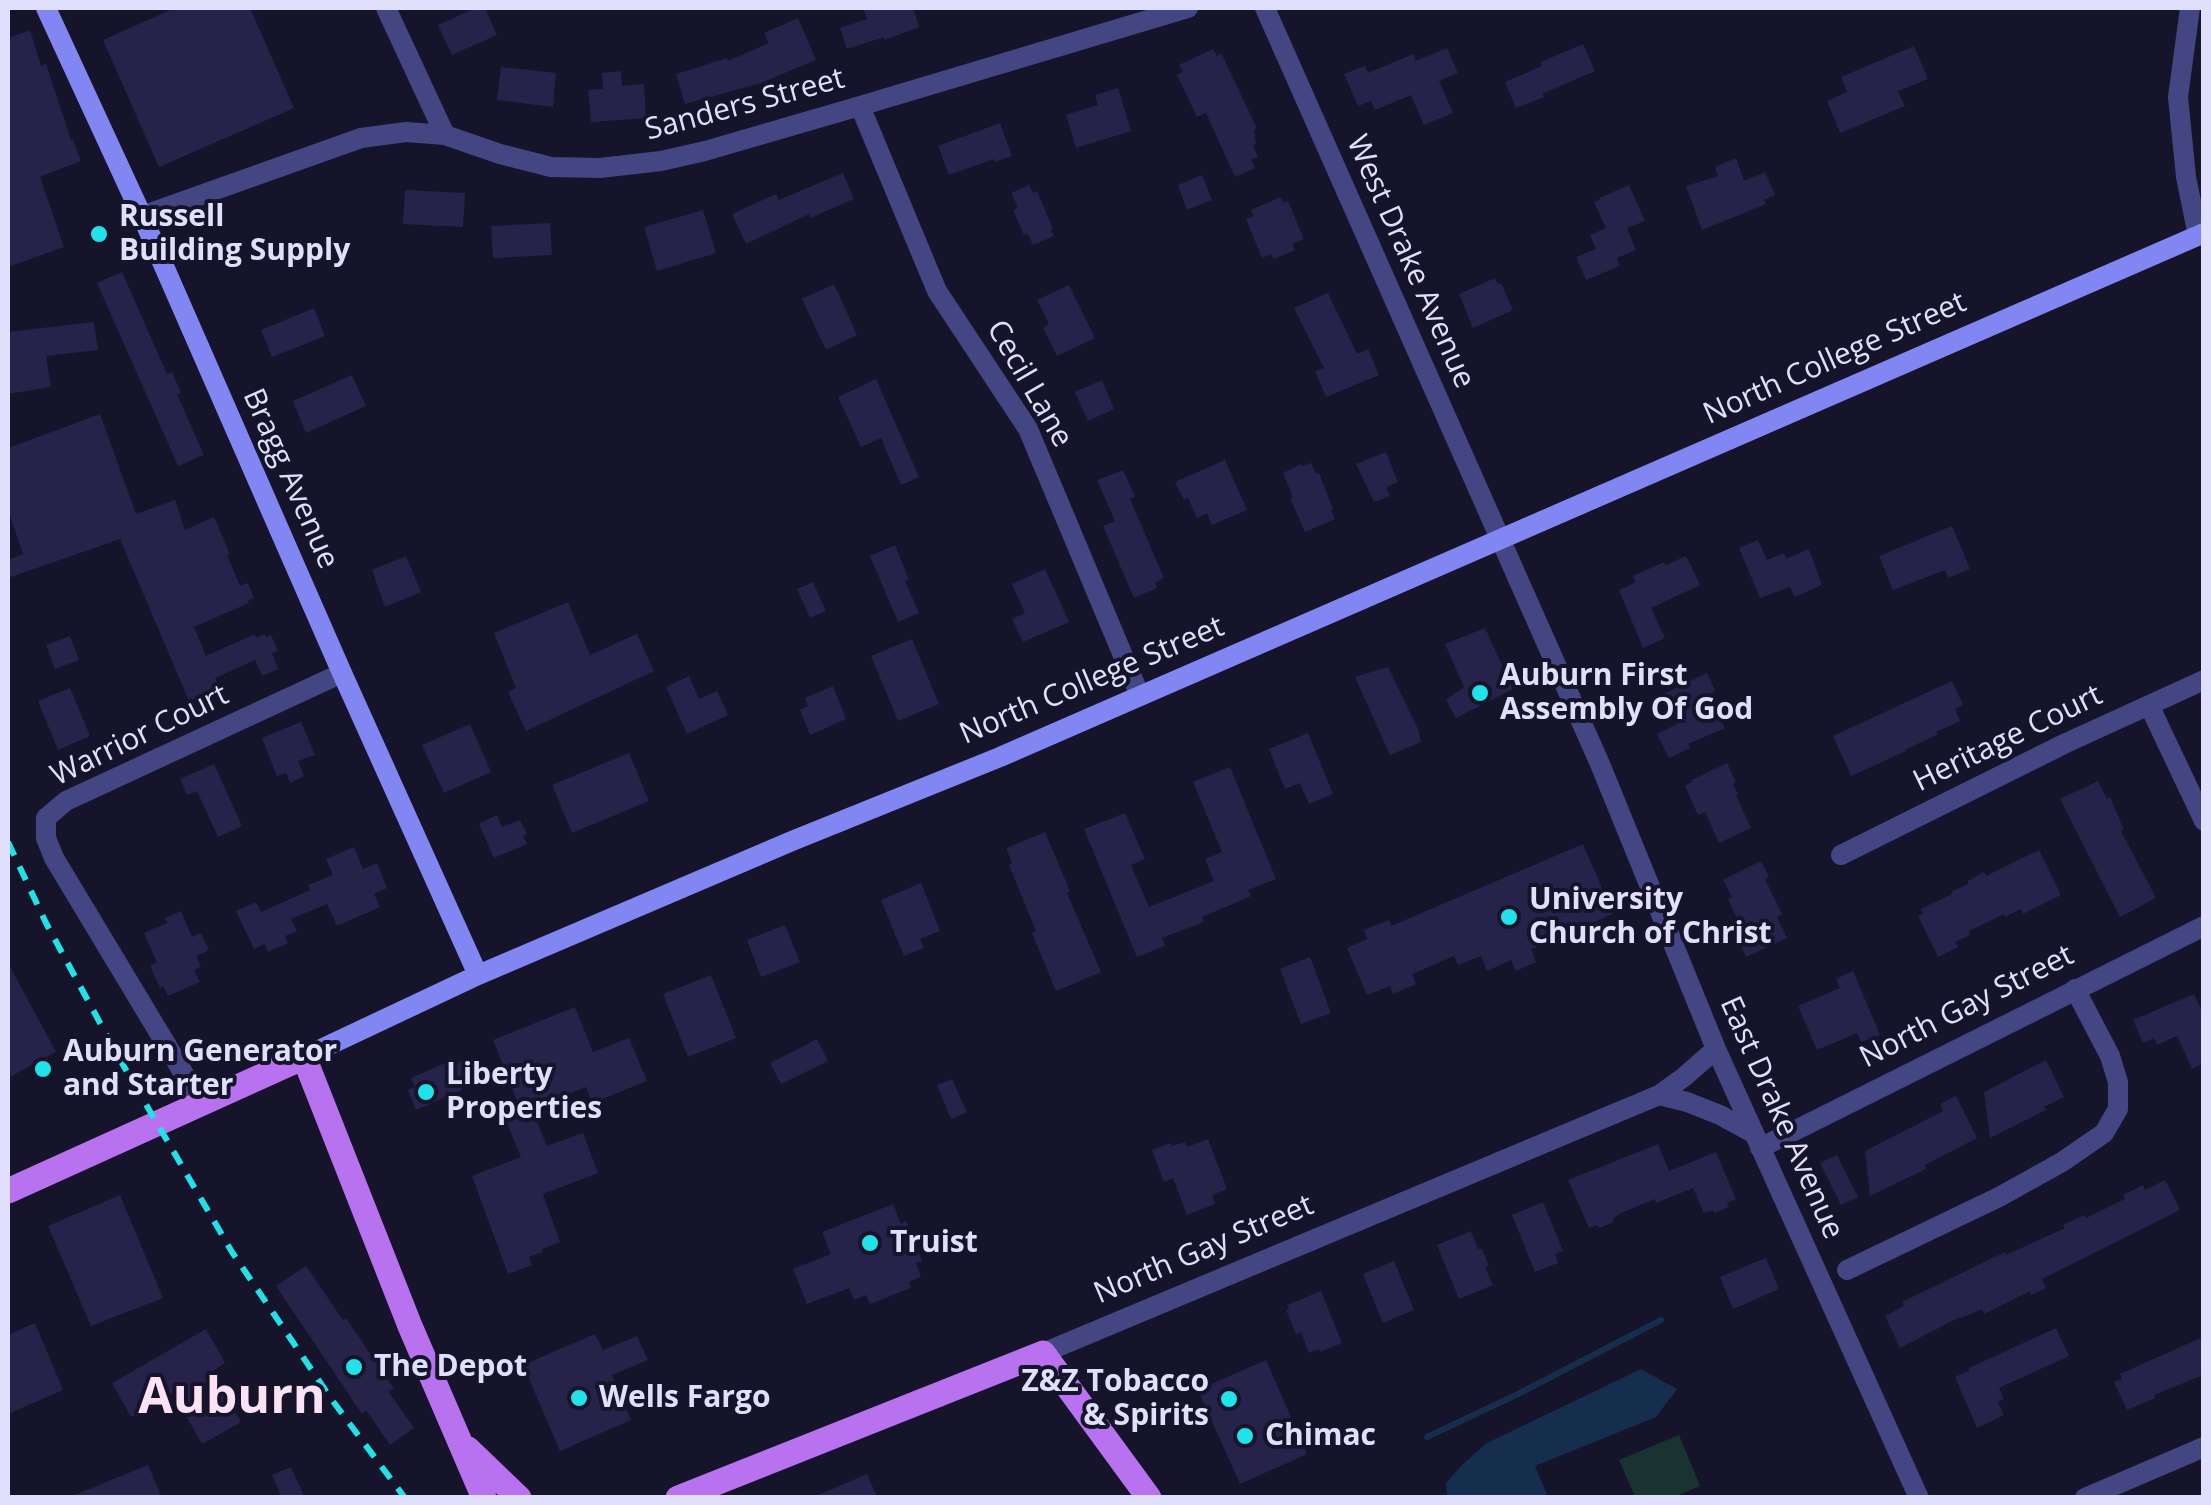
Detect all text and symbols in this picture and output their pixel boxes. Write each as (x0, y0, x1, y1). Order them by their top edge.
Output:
street label: Sanders Street (641, 61, 849, 149)
street label: West Drake Avenue (1338, 130, 1482, 394)
place label: Russell Building Supply (119, 199, 350, 270)
marker: Russell Building Supply (88, 223, 110, 245)
street label: North College Street (1698, 285, 1972, 433)
street label: Cecil Lane (978, 314, 1080, 454)
street label: Bragg Avenue (234, 383, 346, 575)
street label: North College Street (955, 609, 1229, 753)
place label: Auburn First Assembly Of God (1500, 658, 1753, 728)
street label: Warrior Court (45, 678, 235, 794)
street label: Heritage Court (1908, 678, 2108, 800)
marker: Auburn First Assembly Of God (1469, 682, 1491, 704)
place label: University Church of Christ (1529, 882, 1772, 952)
marker: University Church of Christ (1498, 906, 1520, 928)
street label: North Gay Street (1854, 938, 2080, 1076)
street label: East Drake Avenue (1711, 991, 1851, 1245)
place label: Auburn Generator and Starter (63, 1034, 337, 1104)
place label: Liberty Properties (446, 1057, 602, 1128)
marker: Auburn Generator and Starter (32, 1058, 54, 1080)
marker: Liberty Properties (415, 1081, 437, 1103)
street label: North Gay Street (1089, 1188, 1319, 1312)
place label: Truist (890, 1225, 978, 1261)
marker: Truist (859, 1232, 881, 1254)
place label: The Depot (374, 1349, 527, 1385)
marker: The Depot (343, 1356, 365, 1378)
place label: Z&Z Tobacco & Spirits (1021, 1364, 1209, 1434)
district label: Auburn (138, 1369, 326, 1429)
place label: Wells Fargo (599, 1380, 770, 1416)
marker: Wells Fargo (568, 1387, 590, 1409)
marker: Z&Z Tobacco & Spirits (1218, 1388, 1240, 1410)
place label: Chimac (1265, 1418, 1376, 1454)
marker: Chimac (1234, 1425, 1256, 1447)

